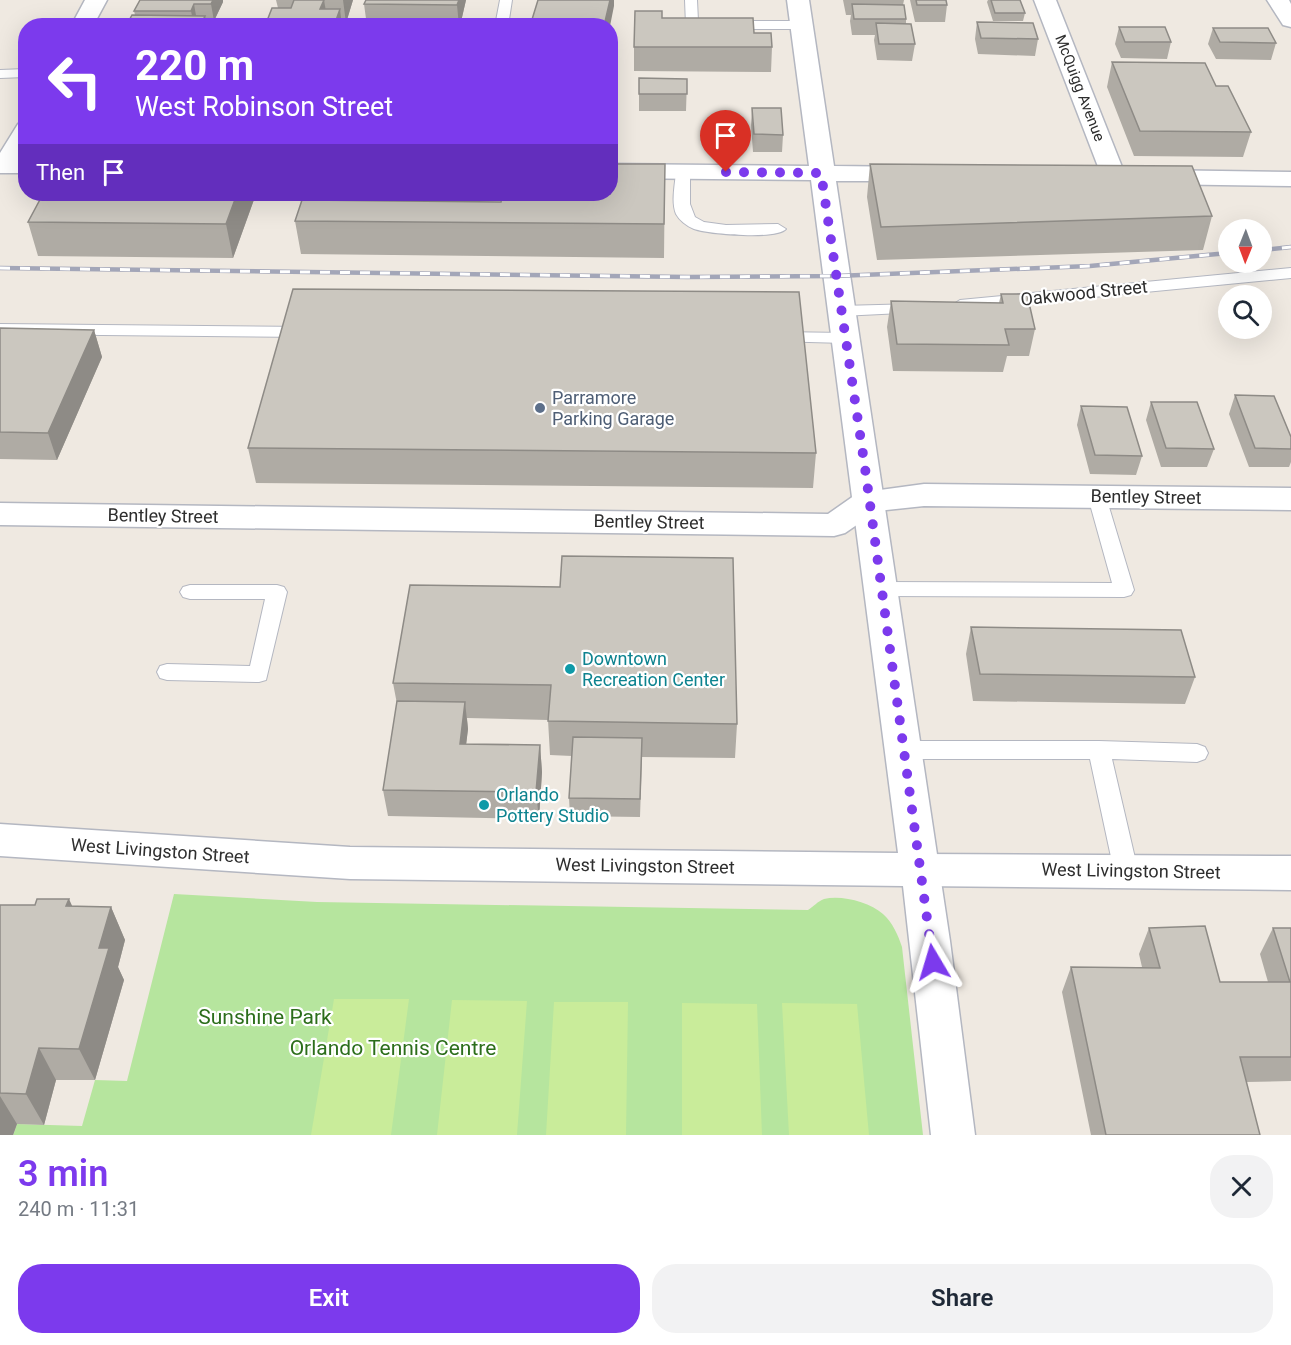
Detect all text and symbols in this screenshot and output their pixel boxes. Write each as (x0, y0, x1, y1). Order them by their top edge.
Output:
street label: McQuigg Avenue (1051, 32, 1109, 144)
text: 220 m (135, 41, 254, 90)
icon: left (36, 42, 114, 120)
text: West Robinson Street (135, 91, 393, 123)
pin (700, 110, 751, 172)
icon: arrive (709, 119, 742, 152)
icon: arrive (97, 156, 130, 189)
text: Then (36, 160, 85, 185)
north arrow (1218, 219, 1272, 273)
map controls (1218, 219, 1272, 339)
street label: Oakwood Street (1019, 275, 1149, 310)
button: search (1218, 285, 1272, 339)
place label: Parramore Parking Garage (552, 387, 674, 429)
marker: Parramore Parking Garage (533, 401, 547, 415)
street label: Bentley Street (1090, 485, 1202, 508)
street label: Bentley Street (107, 504, 219, 527)
street label: Bentley Street (593, 510, 705, 533)
place label: Downtown Recreation Center (582, 648, 725, 690)
marker: Downtown Recreation Center (563, 662, 577, 676)
place label: Orlando Pottery Studio (496, 784, 609, 826)
marker: Orlando Pottery Studio (477, 798, 491, 812)
street label: West Livingston Street (70, 834, 250, 867)
street label: West Livingston Street (555, 853, 735, 878)
street label: West Livingston Street (1041, 858, 1221, 883)
position arrow (901, 930, 965, 994)
park label: Sunshine Park (198, 1005, 332, 1029)
park label: Orlando Tennis Centre (290, 1036, 496, 1060)
text: 3 min (18, 1153, 108, 1195)
button: close (1210, 1155, 1273, 1218)
text: 240 m · 11:31 (18, 1197, 139, 1221)
button: Exit (18, 1264, 640, 1333)
button: Share (652, 1264, 1273, 1333)

